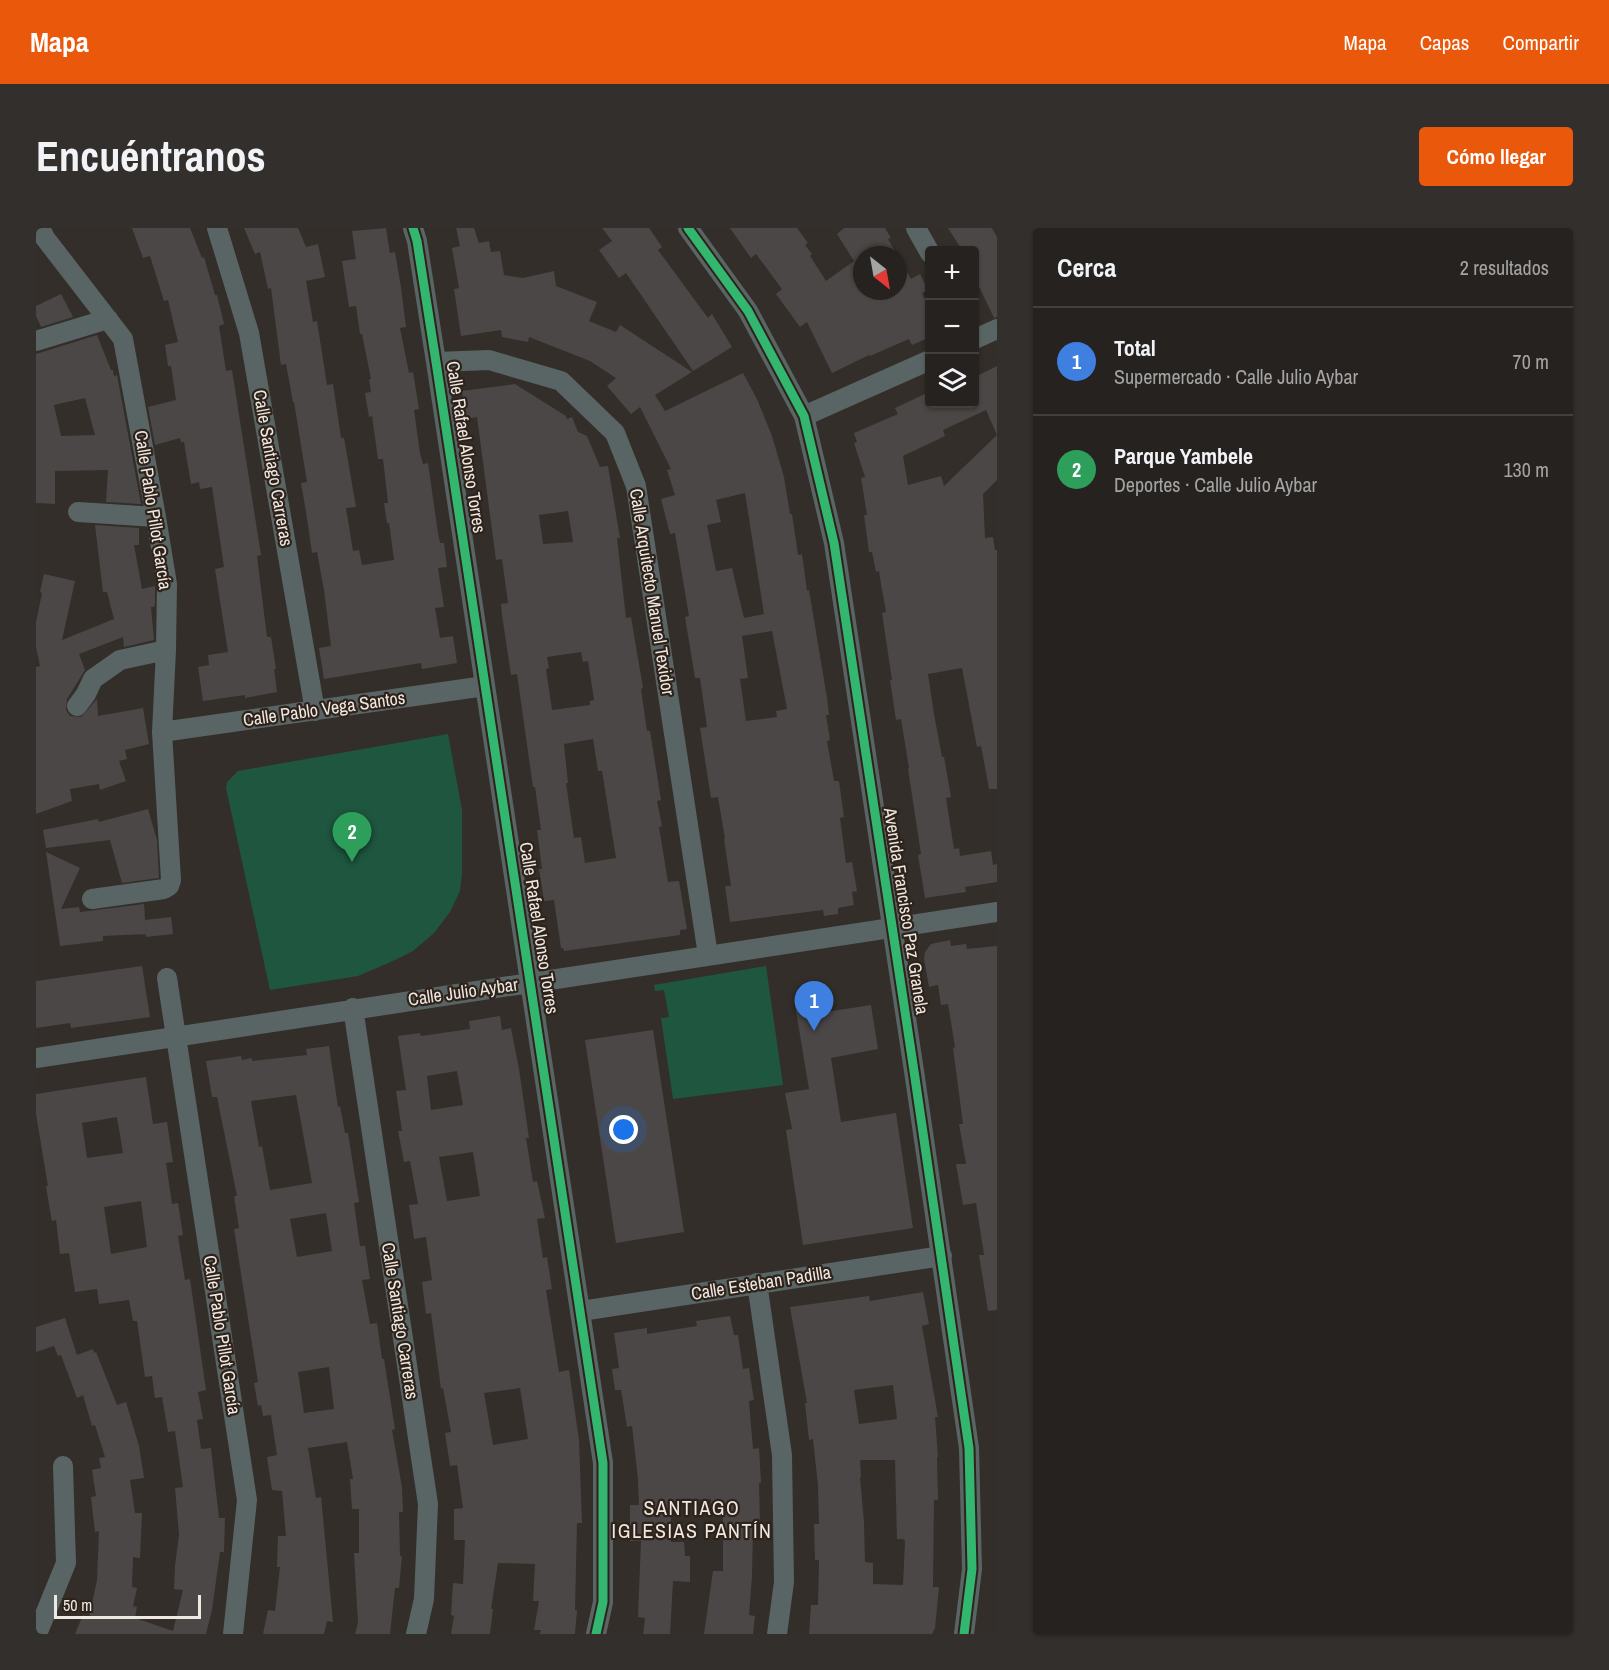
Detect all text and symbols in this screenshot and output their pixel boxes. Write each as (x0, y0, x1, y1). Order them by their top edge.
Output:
text: Mapa (30, 23, 89, 61)
text: Mapa (1344, 28, 1387, 57)
text: Capas (1420, 28, 1469, 57)
text: Compartir (1502, 28, 1579, 57)
button: Cómo llegar (1419, 127, 1573, 186)
text: Encuéntranos (36, 128, 266, 184)
north arrow (853, 246, 907, 300)
map controls (925, 246, 979, 408)
button: + (925, 246, 979, 300)
text: Cerca (1057, 250, 1116, 285)
text: 2 resultados (1460, 254, 1549, 281)
button: − (925, 300, 979, 354)
text: Total (1114, 333, 1156, 363)
text: 1 (1072, 348, 1081, 375)
text: 70 m (1513, 348, 1549, 375)
button: layers (925, 354, 979, 408)
street label: Calle Rafael Alonso Torres (441, 359, 492, 535)
text: Supermercado · Calle Julio Aybar (1114, 363, 1358, 390)
street label: Calle Santiago Carreras (247, 388, 300, 548)
street label: Calle Pablo Pillot García (129, 429, 178, 591)
text: Parque Yambele (1114, 441, 1253, 471)
text: 2 (1072, 456, 1081, 483)
text: 130 m (1503, 456, 1549, 483)
text: Deportes · Calle Julio Aybar (1114, 471, 1317, 498)
street label: Calle Arquitecto Manuel Texidor (624, 487, 681, 697)
street label: Calle Pablo Vega Santos (241, 685, 407, 732)
street label: Avenida Francisco Paz Granela (878, 805, 935, 1016)
pin: 2 (332, 812, 372, 862)
street label: Calle Rafael Alonso Torres (514, 840, 565, 1016)
street label: Calle Julio Aybar (406, 971, 519, 1012)
pin: 1 (794, 982, 834, 1031)
your location (609, 1115, 638, 1144)
street label: Calle Santiago Carreras (376, 1241, 425, 1401)
street label: Calle Pablo Pillot García (198, 1254, 247, 1416)
street label: Calle Esteban Padilla (689, 1259, 833, 1306)
district label: SANTIAGO IGLESIAS PANTÍN (612, 1494, 772, 1544)
scale bar (54, 1592, 201, 1620)
text: 50 m (63, 1594, 92, 1616)

